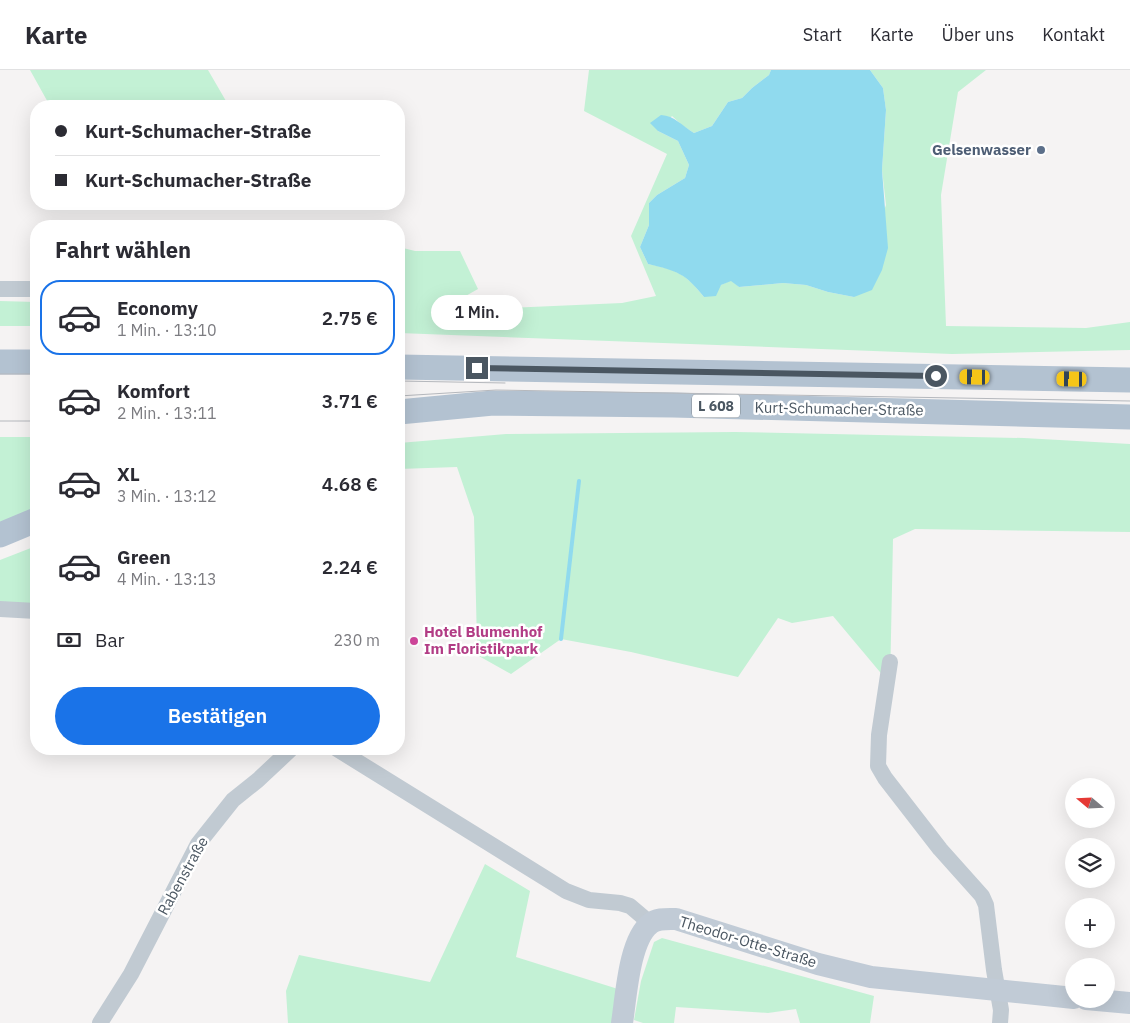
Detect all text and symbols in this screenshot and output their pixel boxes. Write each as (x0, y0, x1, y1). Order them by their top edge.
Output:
text: Karte (25, 19, 88, 51)
text: Start (803, 23, 842, 46)
text: Karte (870, 23, 914, 46)
text: Über uns (942, 23, 1014, 46)
text: Kontakt (1042, 23, 1105, 46)
text: Kurt-Schumacher-Straße (85, 119, 311, 143)
place label: Gelsenwasser (932, 140, 1031, 159)
marker: Gelsenwasser (1035, 144, 1047, 156)
text: Kurt-Schumacher-Straße (85, 168, 311, 192)
text: Fahrt wählen (55, 235, 191, 264)
icon: car (57, 295, 102, 340)
text: Economy (117, 296, 198, 320)
callout: 1 Min. (431, 296, 523, 330)
text: 1 Min. (454, 302, 500, 322)
text: 2.75 € (322, 306, 378, 330)
text: 1 Min. · 13:10 (117, 320, 217, 340)
route end (466, 357, 488, 379)
route start (925, 365, 947, 387)
car (959, 369, 990, 385)
car (1056, 371, 1087, 387)
icon: car (57, 378, 102, 423)
text: Komfort (117, 379, 190, 403)
text: 3.71 € (322, 389, 378, 413)
road number: L 608 (692, 394, 740, 418)
street label: Kurt-Schumacher-Straße (754, 398, 924, 419)
text: 2 Min. · 13:11 (117, 403, 217, 423)
icon: car (57, 461, 102, 506)
text: XL (117, 462, 140, 486)
text: 4.68 € (322, 472, 378, 496)
text: 3 Min. · 13:12 (117, 486, 217, 506)
icon: car (57, 544, 102, 589)
text: Green (117, 545, 171, 569)
text: 2.24 € (322, 555, 378, 579)
text: 4 Min. · 13:13 (117, 569, 217, 589)
place label: Hotel Blumenhof Im Floristikpark (424, 622, 543, 658)
icon: cash (55, 626, 83, 654)
text: Bar (95, 628, 125, 652)
text: 230 m (333, 630, 380, 650)
marker: Hotel Blumenhof Im Floristikpark (408, 635, 420, 647)
button: Bestätigen (55, 687, 380, 745)
north arrow (1065, 778, 1115, 828)
map controls (1065, 778, 1115, 1008)
street label: Rabenstraße (153, 833, 212, 918)
button: layers (1065, 838, 1115, 888)
button: + (1065, 898, 1115, 948)
street label: Theodor-Otte-Straße (677, 912, 819, 971)
button: − (1065, 958, 1115, 1008)

